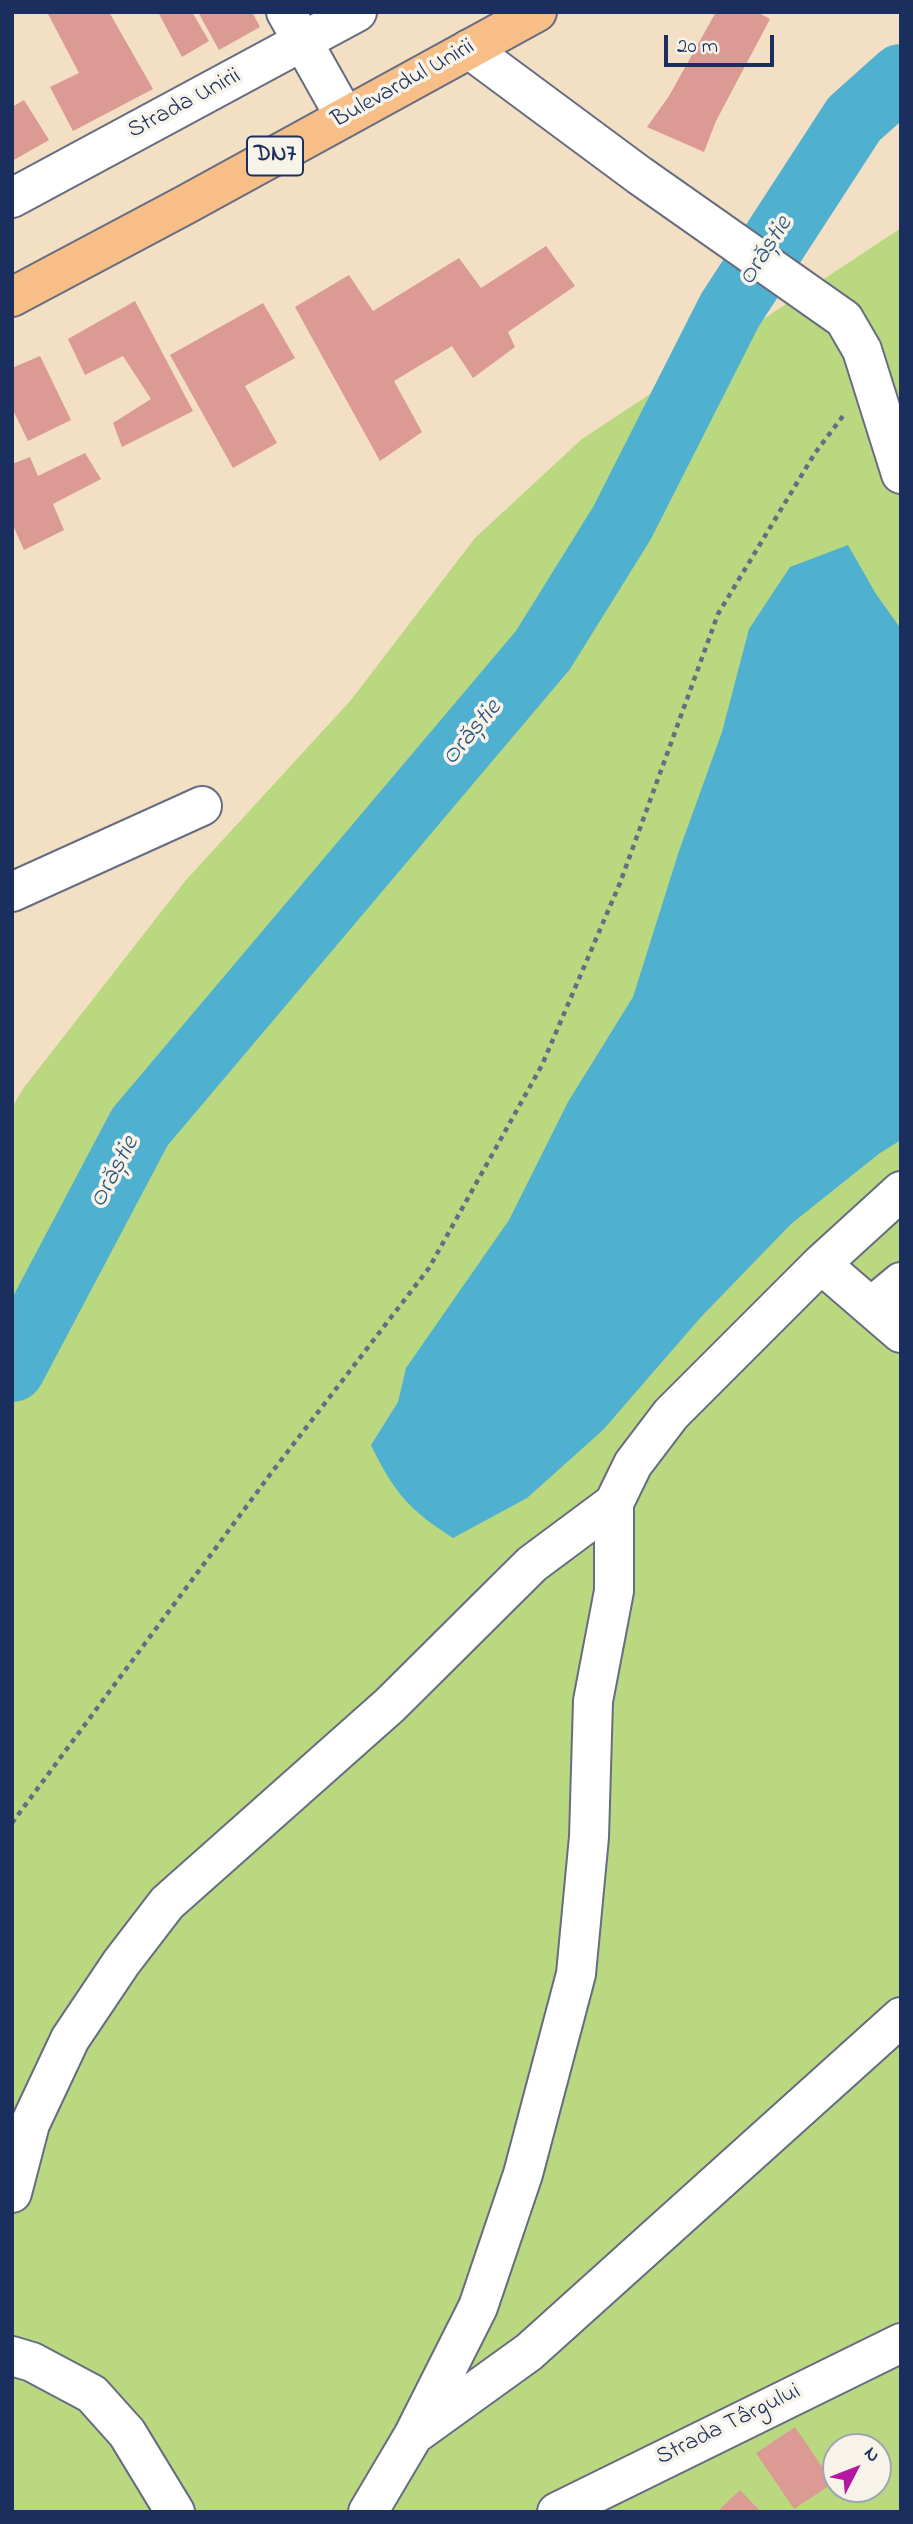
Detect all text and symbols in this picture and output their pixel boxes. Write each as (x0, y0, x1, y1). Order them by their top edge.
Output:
scale bar (668, 21, 778, 65)
text: 20 m (677, 32, 718, 62)
street label: Bulevardul Unirii (328, 34, 480, 136)
street label: Strada Unirii (124, 63, 246, 147)
road number: DN7 (247, 136, 303, 176)
water label: Orăștie (733, 211, 801, 293)
water label: Orăștie (436, 695, 510, 773)
water label: Orăștie (84, 1132, 148, 1214)
street label: Strada Târgului (652, 2379, 806, 2473)
north arrow (822, 2433, 892, 2503)
text: N (857, 2441, 886, 2469)

